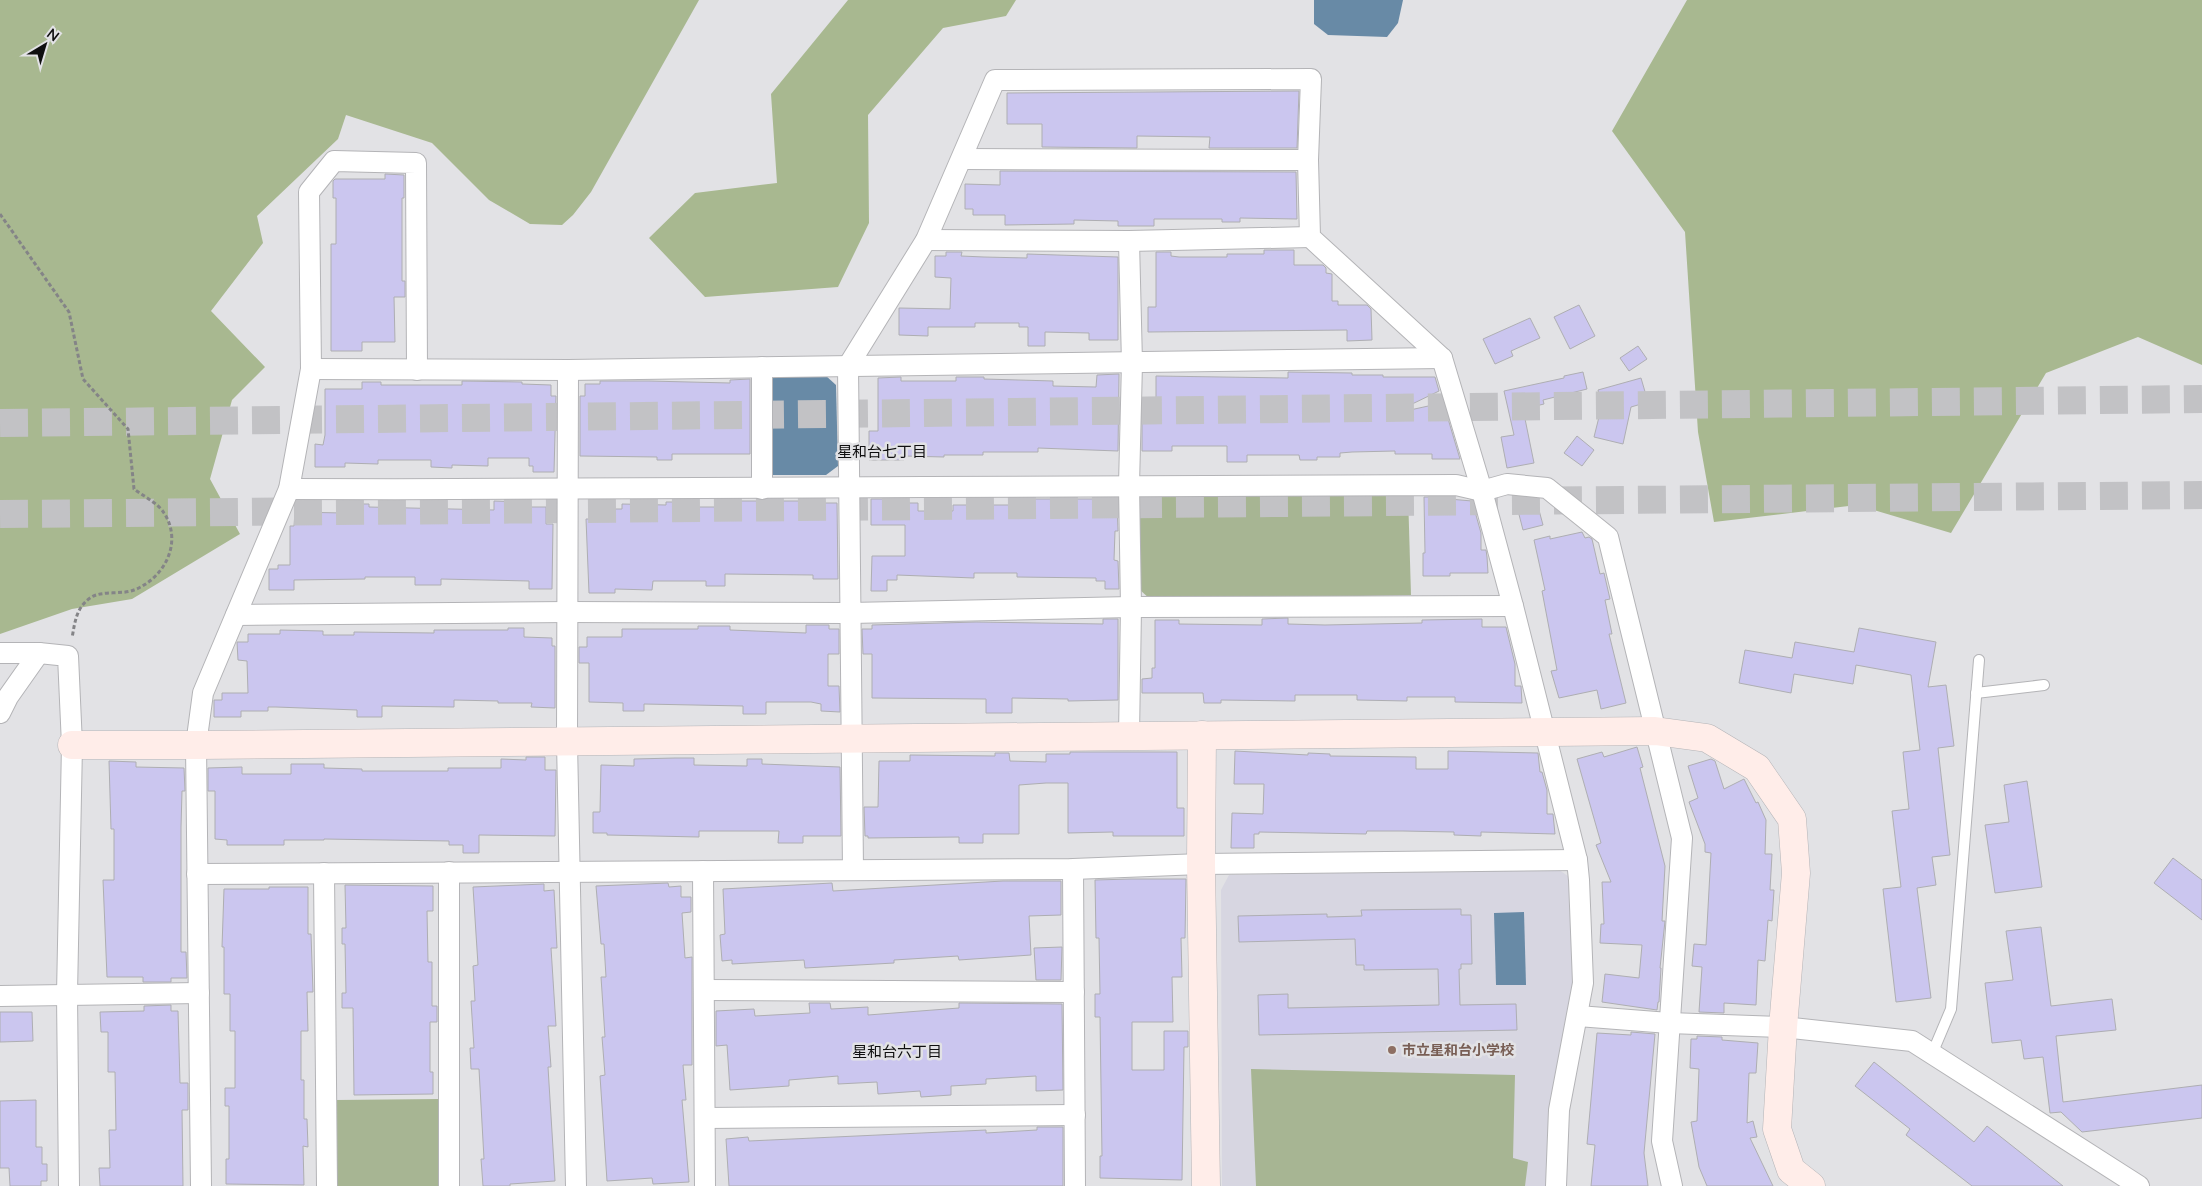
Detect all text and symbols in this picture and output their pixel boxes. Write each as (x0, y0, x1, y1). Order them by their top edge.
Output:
north arrow (20, 20, 70, 70)
text: N (44, 24, 63, 44)
district label: 星和台七丁目 (837, 442, 927, 460)
place label: 市立星和台小学校 (1402, 1041, 1514, 1058)
district label: 星和台六丁目 (852, 1042, 942, 1060)
marker: 市立星和台小学校 (1386, 1044, 1398, 1056)

